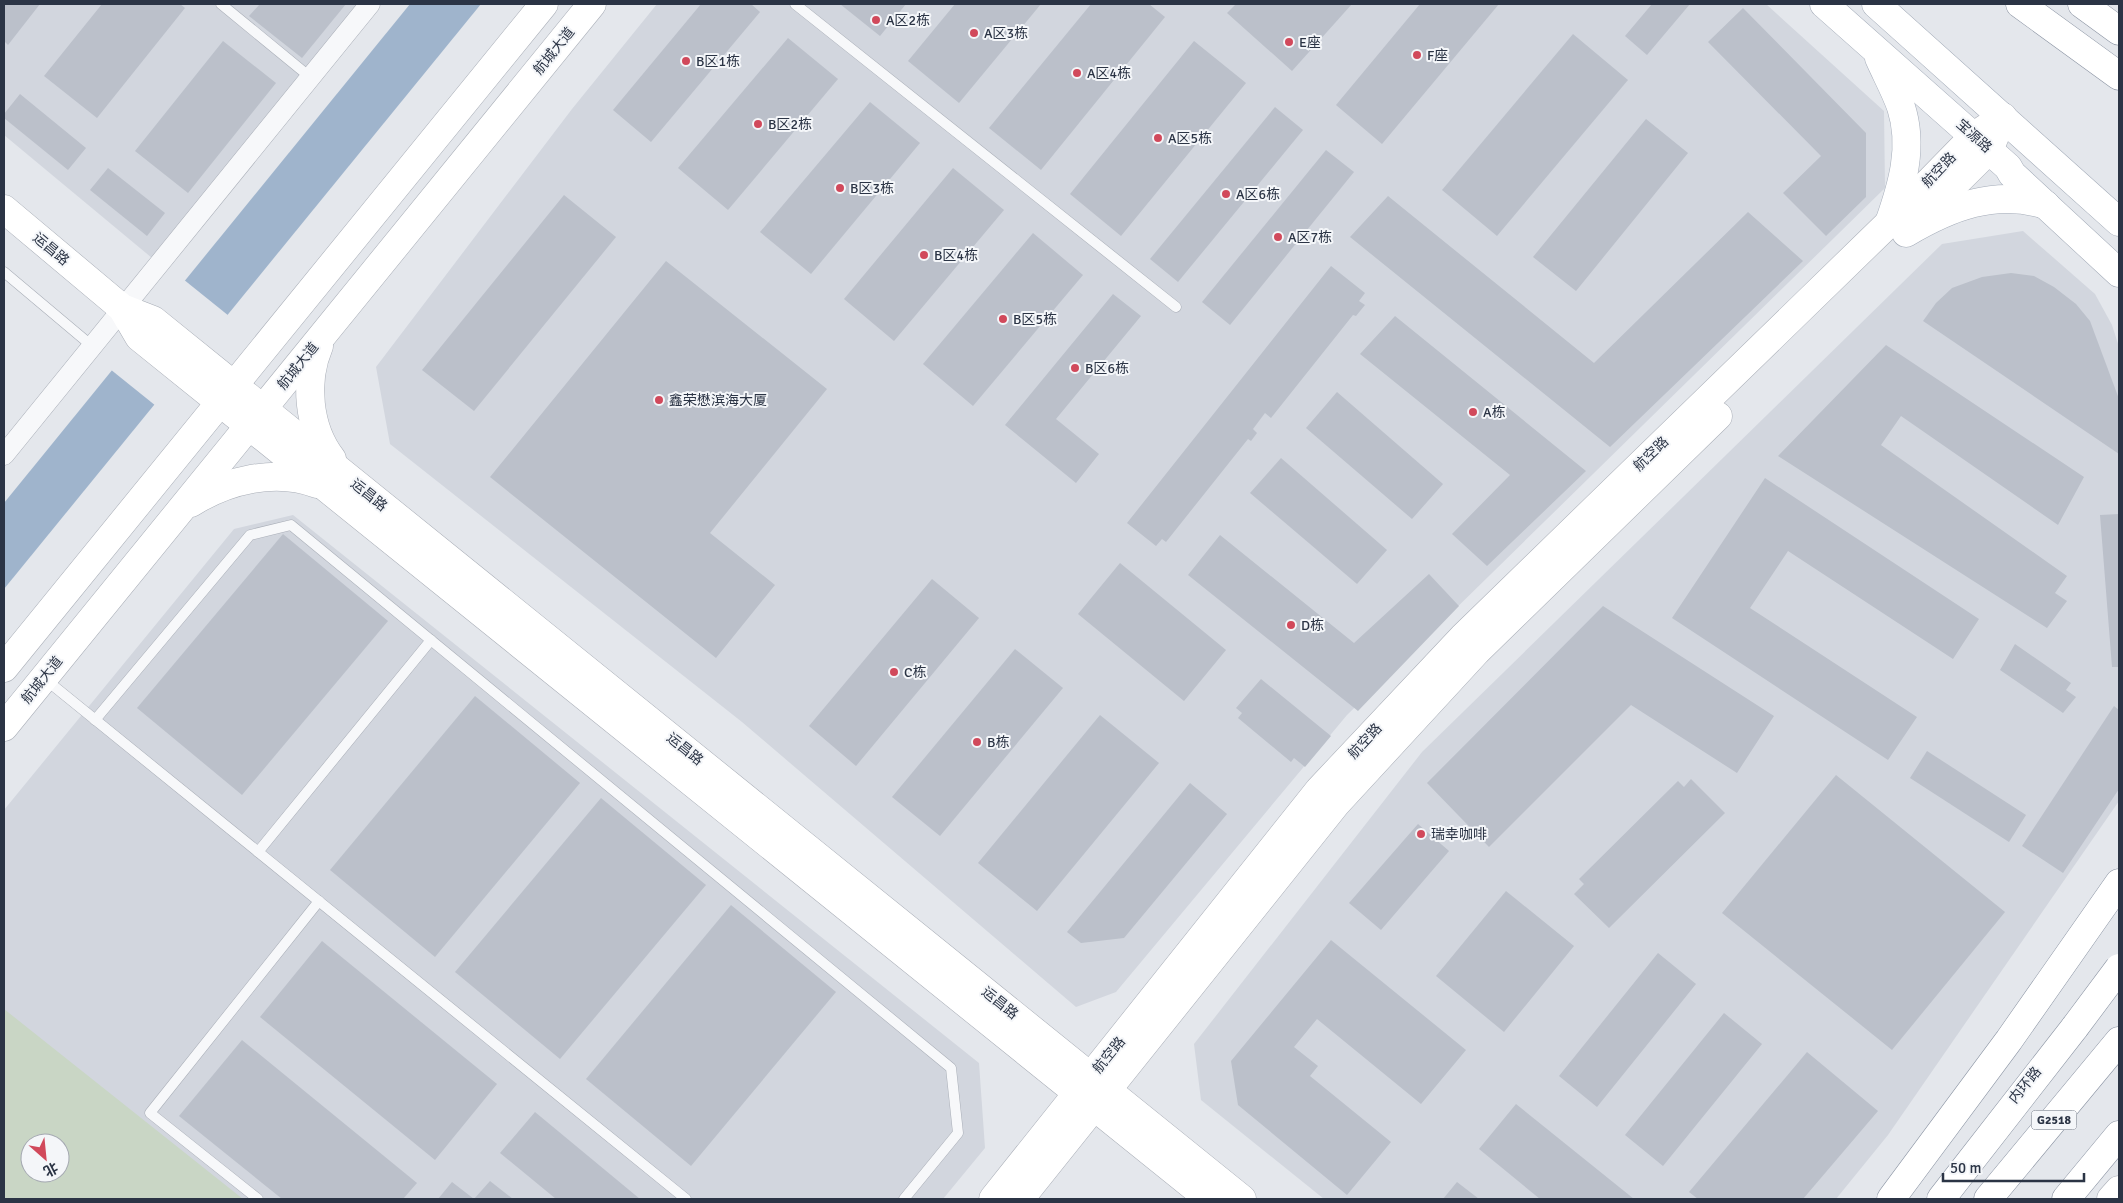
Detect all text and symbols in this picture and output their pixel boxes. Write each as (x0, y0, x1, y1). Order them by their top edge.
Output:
place label: A区2栋 (886, 12, 930, 29)
marker: A区2栋 (870, 14, 882, 26)
street label: 航城大道 (530, 24, 578, 78)
place label: A区3栋 (984, 25, 1028, 42)
marker: A区3栋 (968, 27, 980, 39)
place label: E座 (1299, 34, 1321, 51)
marker: E座 (1283, 36, 1295, 48)
place label: F座 (1427, 47, 1448, 64)
marker: F座 (1411, 49, 1423, 61)
place label: B区1栋 (696, 53, 740, 70)
marker: B区1栋 (680, 55, 692, 67)
place label: A区4栋 (1087, 65, 1131, 82)
marker: A区4栋 (1071, 67, 1083, 79)
place label: B区2栋 (768, 116, 812, 133)
street label: 宝源路 (1953, 116, 1995, 156)
marker: B区2栋 (752, 118, 764, 130)
place label: A区5栋 (1168, 130, 1212, 147)
marker: A区5栋 (1152, 132, 1164, 144)
street label: 航空路 (1918, 149, 1960, 191)
place label: B区3栋 (850, 180, 894, 197)
marker: B区3栋 (834, 182, 846, 194)
place label: A区6栋 (1236, 186, 1280, 203)
marker: A区6栋 (1220, 188, 1232, 200)
street label: 运昌路 (29, 229, 73, 269)
place label: A区7栋 (1288, 229, 1332, 246)
marker: A区7栋 (1272, 231, 1284, 243)
place label: B区4栋 (934, 247, 978, 264)
marker: B区4栋 (918, 249, 930, 261)
place label: B区5栋 (1013, 311, 1057, 328)
marker: B区5栋 (997, 313, 1009, 325)
street label: 航城大道 (274, 339, 322, 393)
place label: B区6栋 (1085, 360, 1129, 377)
marker: B区6栋 (1069, 362, 1081, 374)
place label: 鑫荣懋滨海大厦 (669, 392, 767, 409)
marker: 鑫荣懋滨海大厦 (653, 394, 665, 406)
place label: A栋 (1483, 404, 1506, 421)
marker: A栋 (1467, 406, 1479, 418)
street label: 航空路 (1630, 433, 1672, 475)
street label: 运昌路 (347, 475, 391, 515)
place label: D栋 (1301, 617, 1324, 634)
marker: D栋 (1285, 619, 1297, 631)
street label: 航城大道 (18, 653, 66, 707)
place label: C栋 (904, 664, 926, 681)
marker: C栋 (888, 666, 900, 678)
street label: 航空路 (1344, 720, 1386, 762)
street label: 运昌路 (663, 729, 707, 769)
place label: B栋 (987, 734, 1009, 751)
marker: B栋 (971, 736, 983, 748)
place label: 瑞幸咖啡 (1431, 826, 1487, 843)
marker: 瑞幸咖啡 (1415, 828, 1427, 840)
street label: 运昌路 (978, 983, 1022, 1023)
street label: 航空路 (1089, 1033, 1129, 1077)
street label: 内环路 (2005, 1063, 2045, 1107)
road number: G2518 (2032, 1110, 2076, 1130)
north arrow (20, 1133, 70, 1183)
scale bar (1943, 1150, 2084, 1182)
text: 北 (41, 1158, 61, 1180)
text: 50 m (1950, 1159, 1981, 1177)

